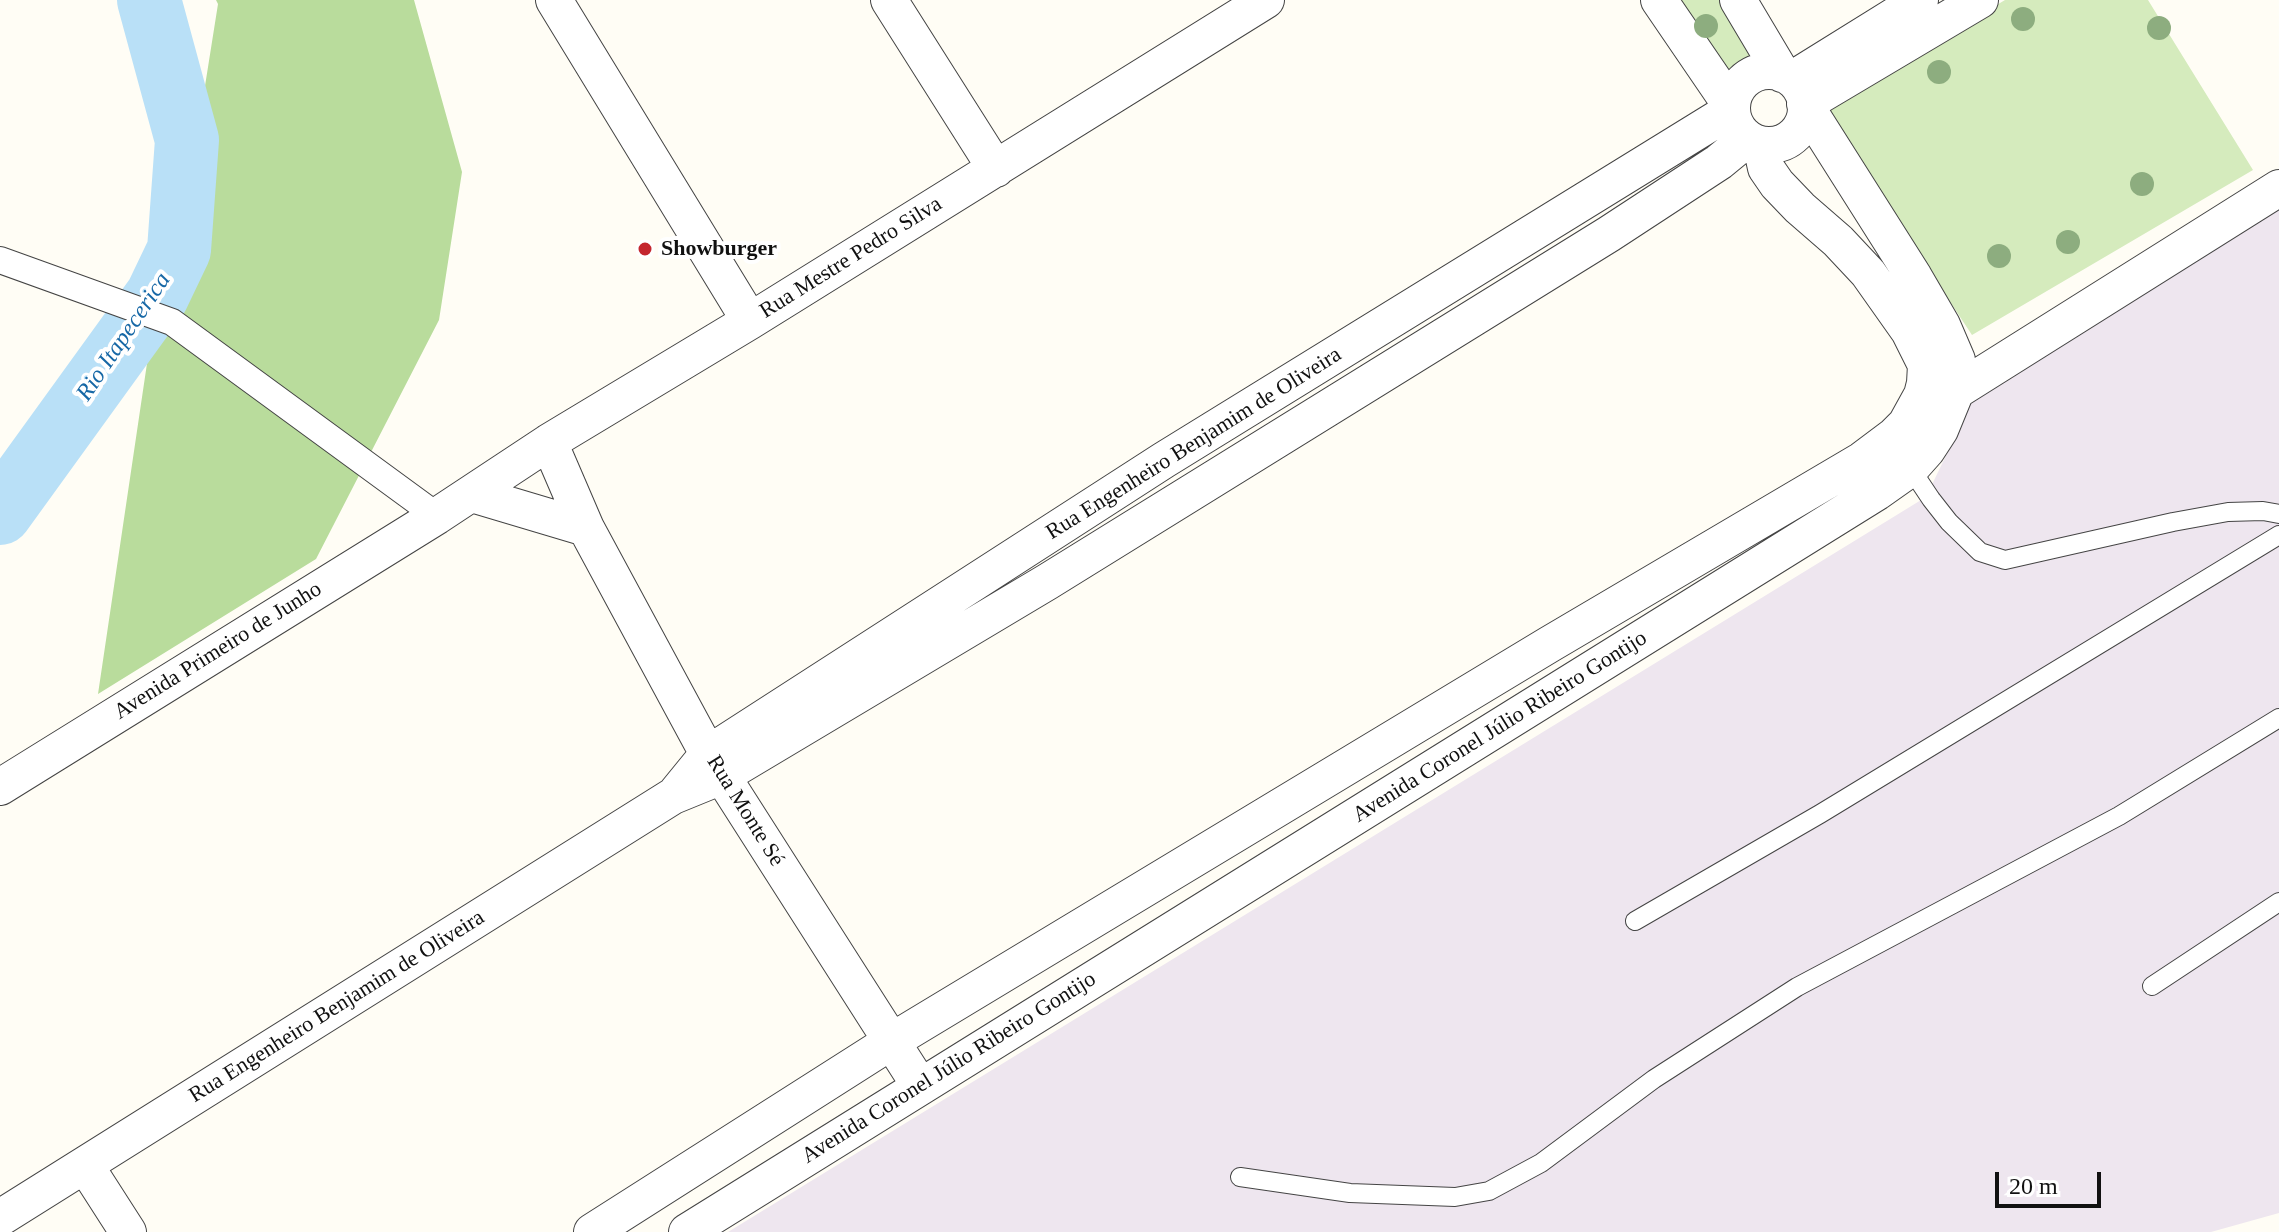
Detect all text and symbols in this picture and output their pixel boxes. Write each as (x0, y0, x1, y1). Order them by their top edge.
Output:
street label: Rua Mestre Pedro Silva (755, 191, 947, 325)
place label: Showburger (661, 236, 777, 262)
marker: Showburger (636, 240, 654, 258)
water label: Rio Itapecerica (71, 267, 177, 407)
street label: Rua Engenheiro Benjamim de Oliveira (1041, 342, 1347, 546)
street label: Avenida Primeiro de Junho (109, 576, 327, 726)
street label: Avenida Coronel Júlio Ribeiro Gontijo (1348, 625, 1652, 829)
street label: Rua Monte Sé (700, 751, 790, 871)
street label: Rua Engenheiro Benjamim de Oliveira (184, 905, 490, 1109)
street label: Avenida Coronel Júlio Ribeiro Gontijo (797, 966, 1101, 1170)
scale bar (1999, 1156, 2105, 1206)
text: 20 m (2009, 1173, 2058, 1199)

